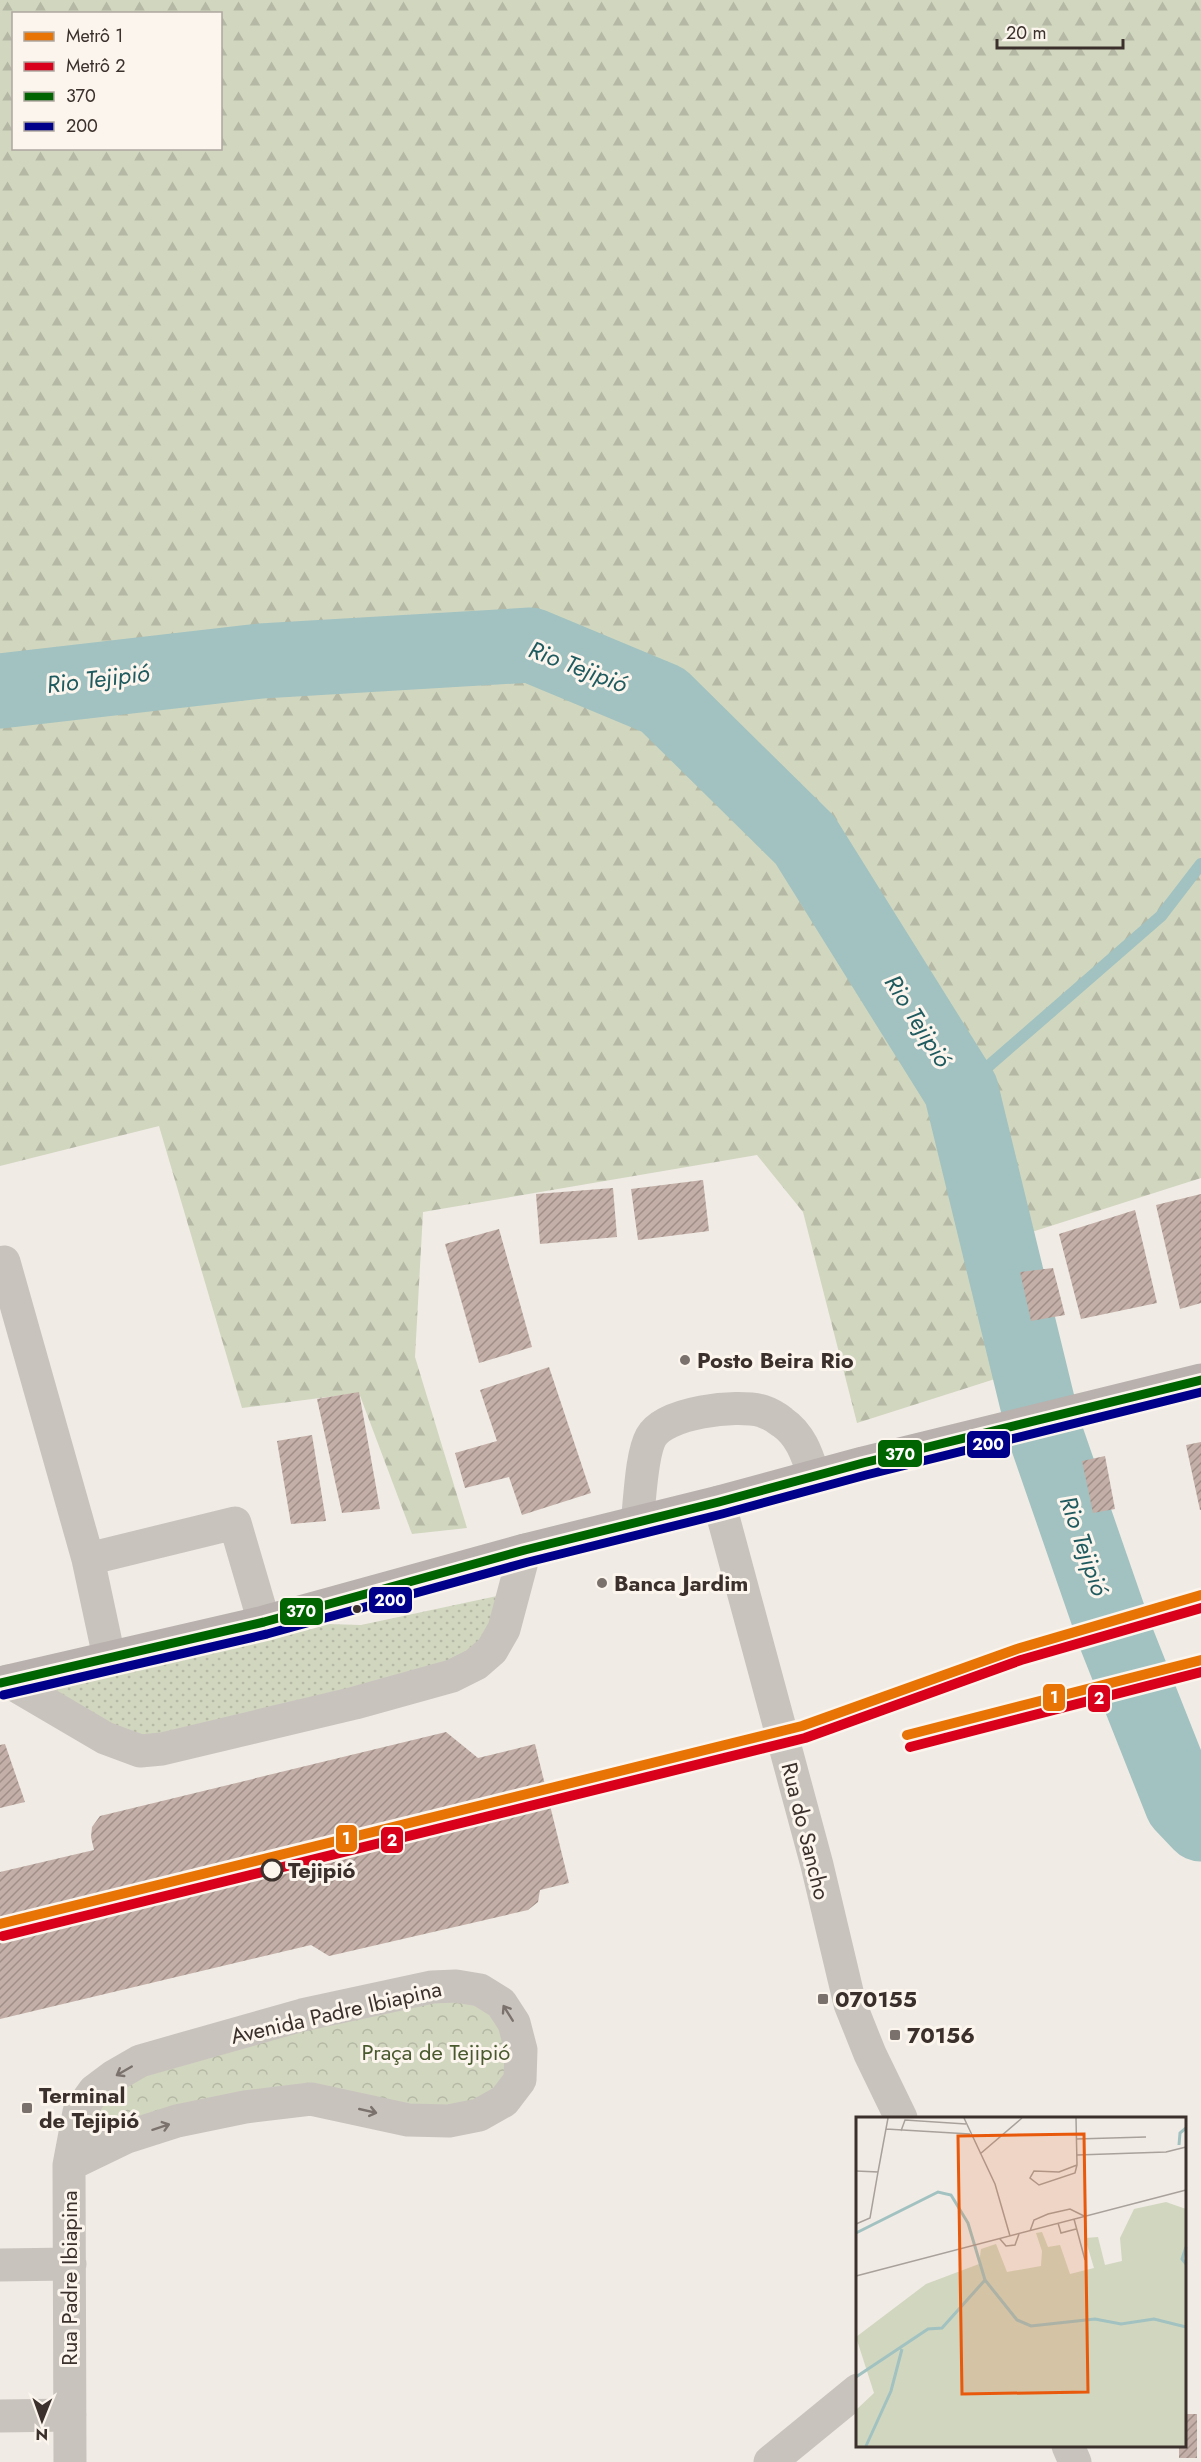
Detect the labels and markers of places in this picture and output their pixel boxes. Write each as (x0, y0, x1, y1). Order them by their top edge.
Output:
place label: Posto Beira Rio (697, 1344, 854, 1376)
marker: Posto Beira Rio (678, 1353, 692, 1367)
place label: Banca Jardim (614, 1567, 748, 1599)
marker: Banca Jardim (595, 1576, 609, 1590)
unlabelled marker (351, 1603, 363, 1615)
place label: Tejipió (288, 1854, 355, 1886)
marker: Tejipió (261, 1859, 283, 1881)
place label: 070155 (835, 1983, 917, 2015)
marker: 070155 (816, 1992, 830, 2006)
place label: 70156 (907, 2019, 975, 2051)
marker: 70156 (888, 2028, 902, 2042)
place label: Terminal de Tejipió (39, 2079, 139, 2136)
marker: Terminal de Tejipió (20, 2101, 34, 2115)

